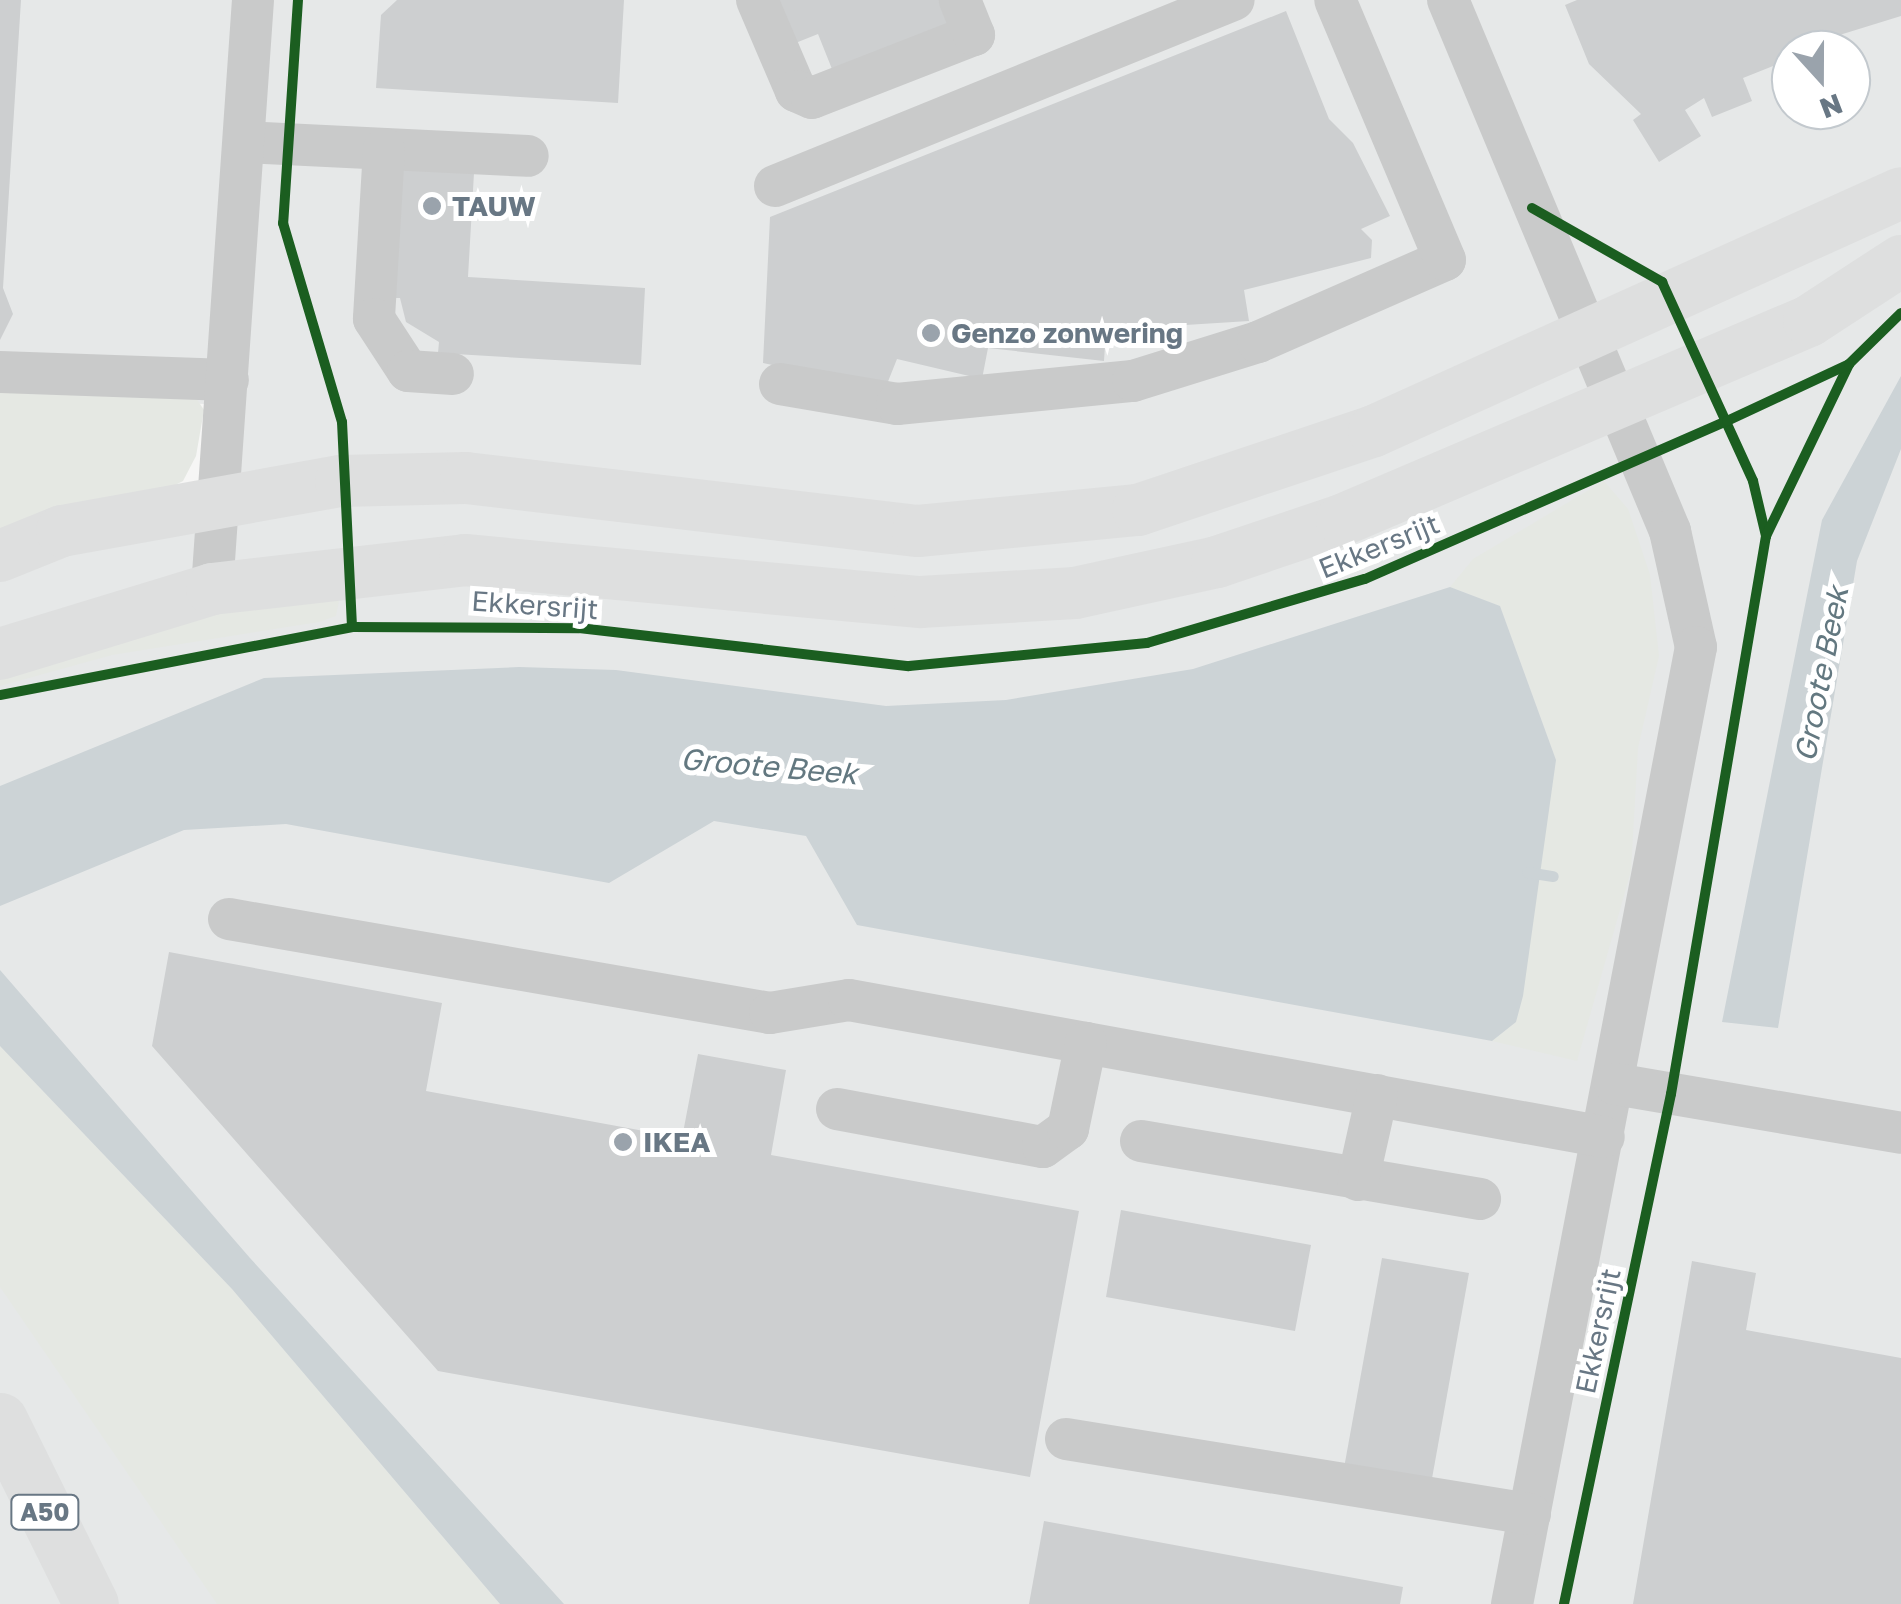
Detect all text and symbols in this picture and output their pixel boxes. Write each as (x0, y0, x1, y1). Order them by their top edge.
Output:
north arrow (1771, 30, 1871, 130)
text: N (1815, 87, 1847, 126)
place label: TAUW (452, 189, 536, 223)
marker: TAUW (421, 195, 443, 217)
place label: Genzo zonwering (951, 316, 1183, 350)
marker: Genzo zonwering (920, 322, 942, 344)
street label: Ekkersrijt (1314, 507, 1444, 585)
street label: Ekkersrijt (470, 584, 600, 626)
water label: Groote Beek (1786, 584, 1856, 764)
water label: Groote Beek (679, 740, 859, 792)
place label: IKEA (643, 1125, 710, 1159)
marker: IKEA (612, 1131, 634, 1153)
street label: Ekkersrijt (1568, 1265, 1628, 1397)
road number: A50 (10, 1492, 80, 1532)

